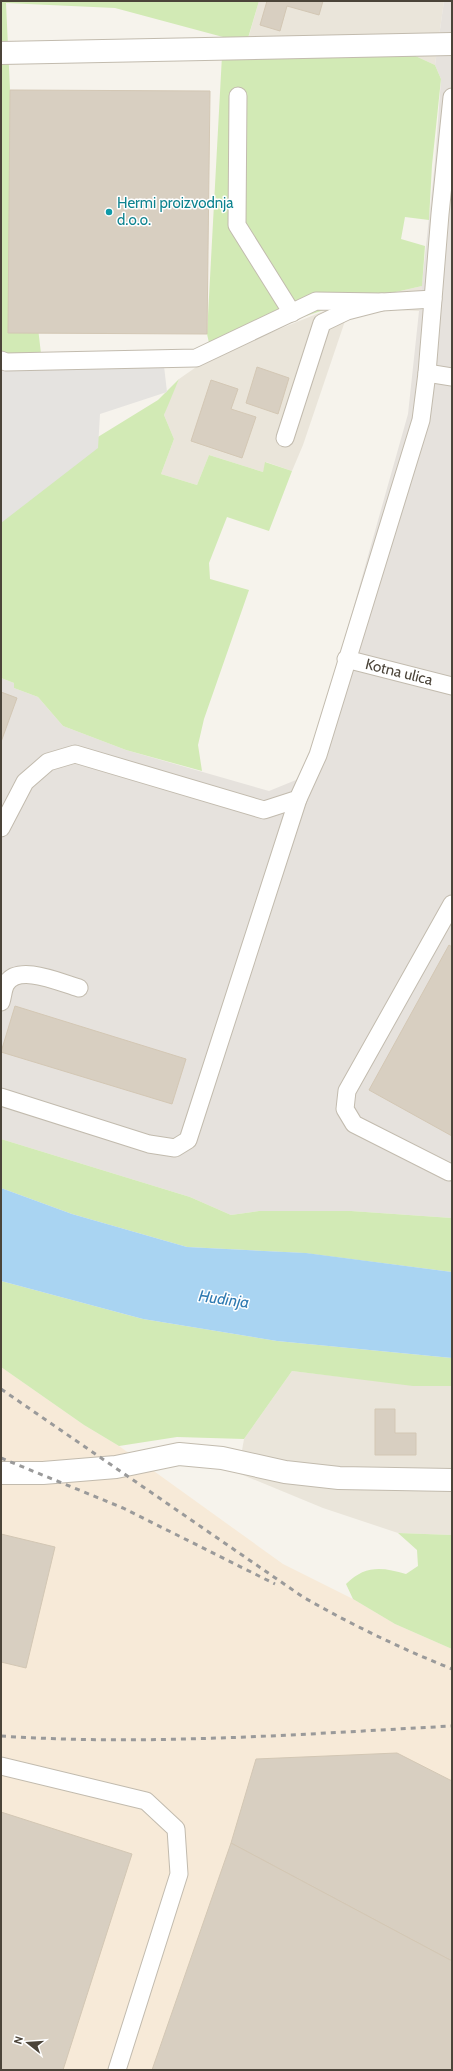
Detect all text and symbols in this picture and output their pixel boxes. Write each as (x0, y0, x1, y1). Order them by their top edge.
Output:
place label: Hermi proizvodnja d.o.o. (117, 194, 234, 229)
marker: Hermi proizvodnja d.o.o. (104, 207, 114, 217)
street label: Kotna ulica (363, 655, 435, 689)
water label: Hudinja (198, 1286, 250, 1312)
north arrow (8, 2023, 48, 2063)
text: N (11, 2034, 26, 2046)

